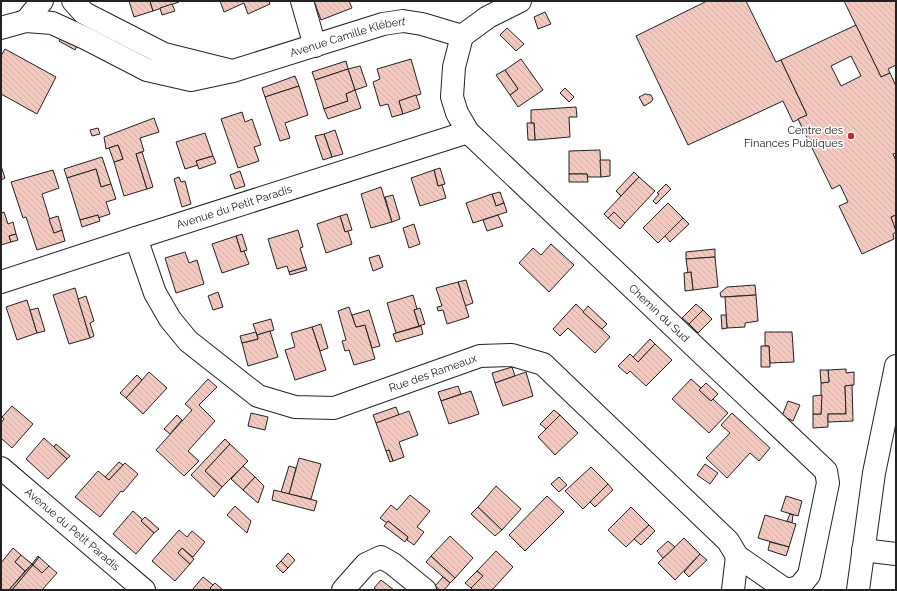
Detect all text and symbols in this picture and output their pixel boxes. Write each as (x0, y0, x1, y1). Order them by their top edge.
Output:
street label: Avenue Camille Klébert (288, 15, 407, 60)
place label: Centre des Finances Publiques (744, 124, 843, 150)
marker: Centre des Finances Publiques (846, 131, 856, 141)
street label: Avenue du Petit Paradis (175, 183, 294, 232)
street label: Chemin du Sud (626, 282, 692, 345)
street label: Rue des Rameaux (387, 352, 479, 395)
street label: Avenue du Petit Paradis (22, 485, 122, 573)

